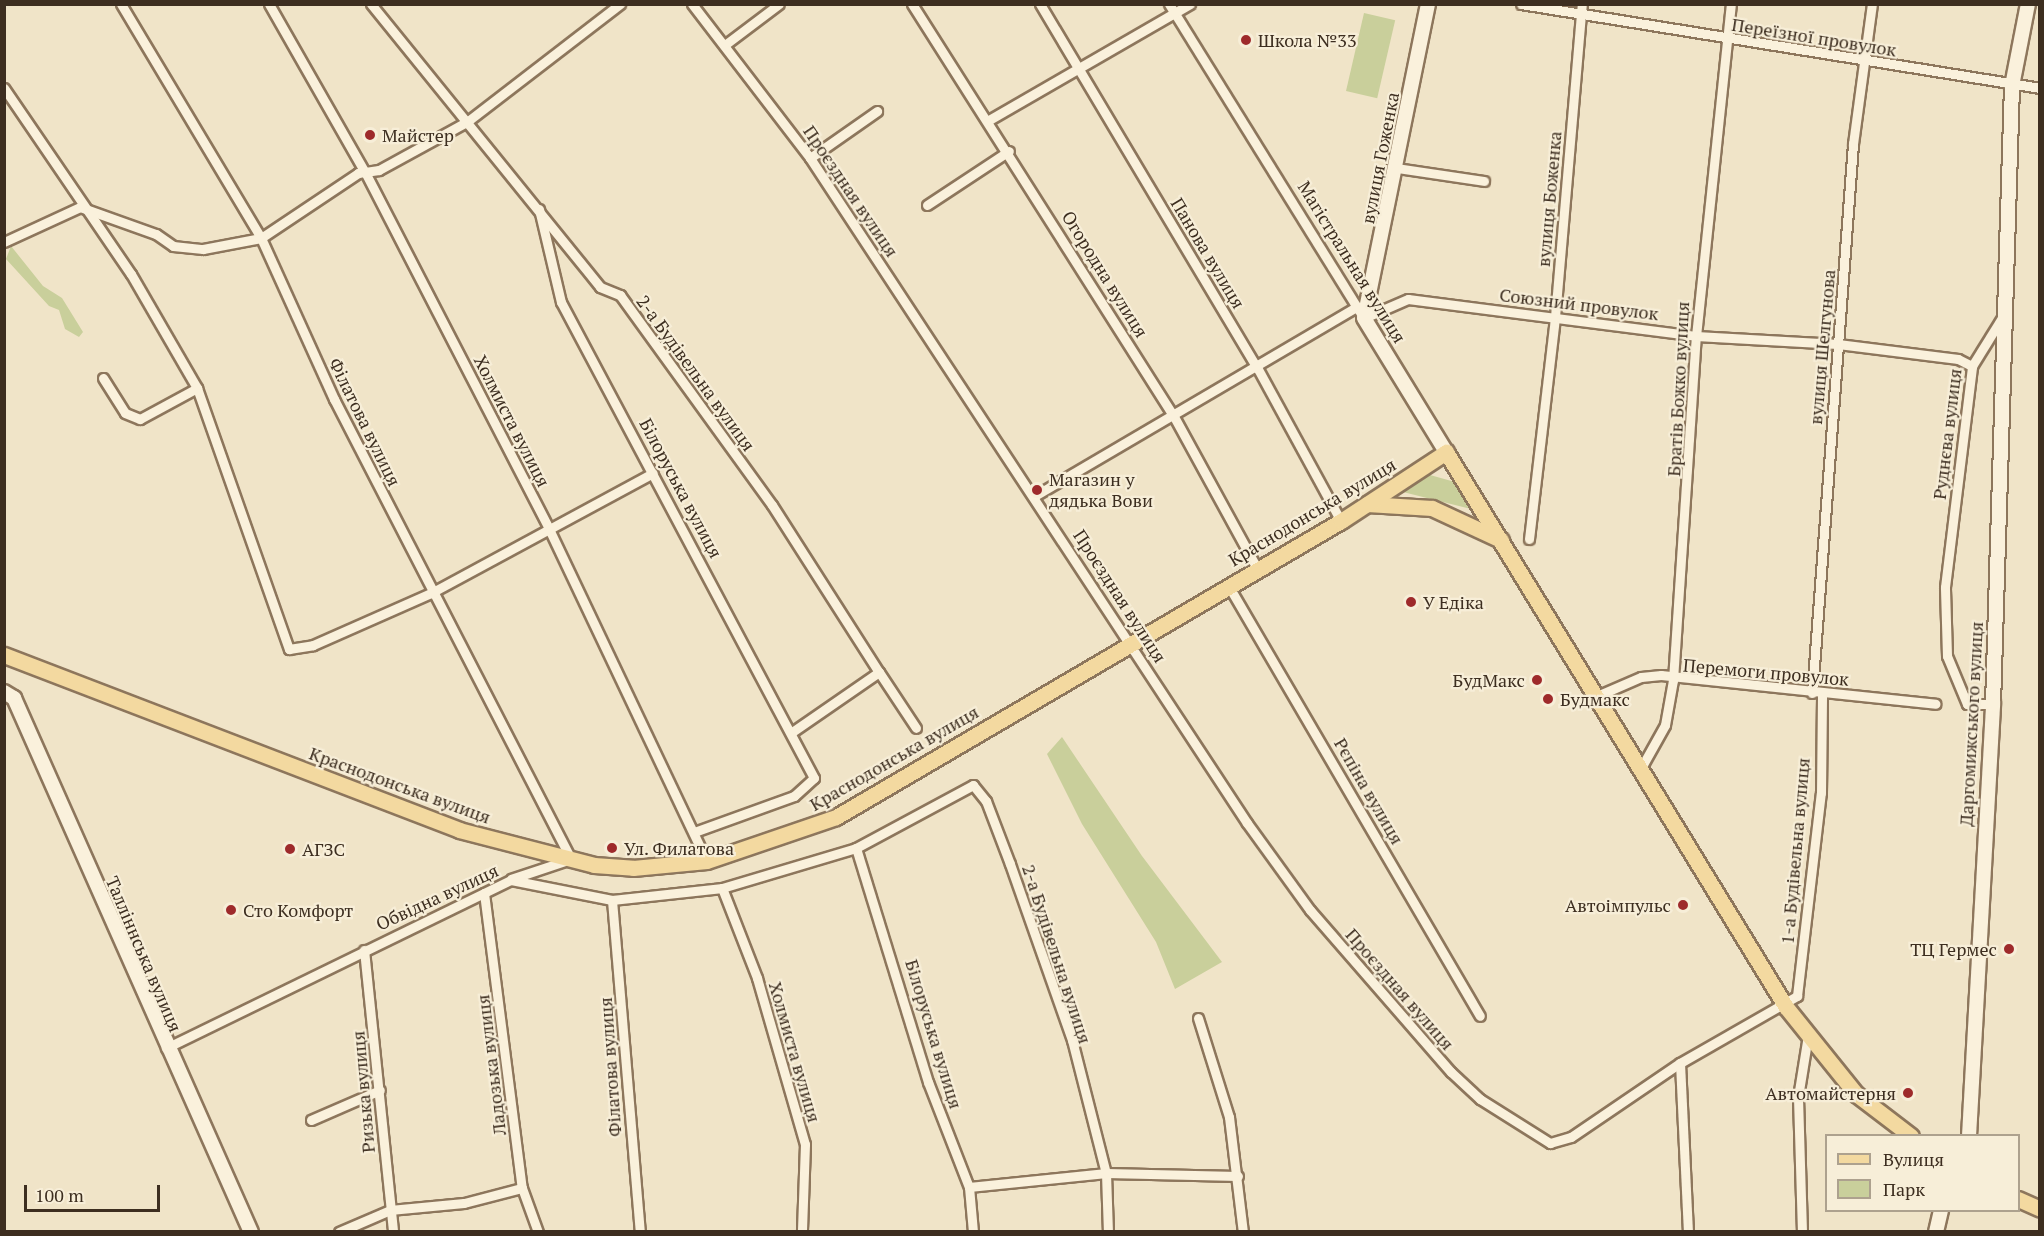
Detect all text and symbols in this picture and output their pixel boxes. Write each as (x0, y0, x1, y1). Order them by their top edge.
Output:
street label: Переїзної провулок (1730, 13, 1898, 61)
place label: Школа №33 (1258, 29, 1356, 51)
marker: Школа №33 (1239, 33, 1253, 47)
street label: вулиця Гоженка (1357, 90, 1403, 226)
street label: Проєздная вулиця (799, 121, 903, 261)
place label: Майстер (382, 124, 454, 146)
marker: Майстер (363, 128, 377, 142)
street label: вулиця Боженка (1532, 130, 1566, 268)
street label: Магістральная вулиця (1293, 177, 1411, 347)
street label: Панова вулиця (1166, 194, 1250, 312)
street label: Огородна вулиця (1057, 207, 1153, 341)
street label: вулиця Шелгунова (1804, 269, 1840, 425)
street label: Союзний провулок (1498, 284, 1660, 324)
street label: 2-а Будівельна вулиця (632, 291, 760, 455)
street label: Братів Божко вулиця (1663, 301, 1693, 477)
street label: Холмиста вулиця (469, 352, 555, 490)
street label: Філатова вулиця (325, 354, 405, 490)
street label: Руднєва вулиця (1928, 367, 1966, 501)
street label: Білоруська вулиця (635, 414, 727, 562)
street label: Краснодонська вулиця (1224, 453, 1400, 571)
place label: Магазин у дядька Вови (1049, 469, 1153, 512)
marker: Магазин у дядька Вови (1030, 483, 1044, 497)
street label: Проєздная вулиця (1069, 526, 1171, 666)
place label: У Едіка (1423, 591, 1484, 613)
marker: У Едіка (1404, 595, 1418, 609)
street label: Даргомижського вулиця (1955, 621, 1987, 827)
street label: Перемоги провулок (1682, 654, 1850, 690)
place label: БудМакс (1453, 669, 1525, 691)
marker: БудМакс (1530, 673, 1544, 687)
place label: Будмакс (1560, 688, 1630, 710)
marker: Будмакс (1541, 692, 1555, 706)
street label: Краснодонська вулиця (806, 701, 982, 815)
street label: Рєпіна вулиця (1330, 734, 1408, 848)
street label: Краснодонська вулиця (306, 742, 494, 828)
street label: 1-а Будівельна вулиця (1776, 757, 1814, 945)
place label: Ул. Филатова (624, 837, 735, 859)
place label: АГЗС (302, 838, 345, 860)
marker: Ул. Филатова (605, 841, 619, 855)
marker: АГЗС (283, 842, 297, 856)
street label: Обвідна вулиця (372, 859, 502, 935)
street label: 2-а Будівельна вулиця (1018, 862, 1096, 1046)
street label: Талліннська вулиця (101, 873, 187, 1035)
place label: Автоімпульс (1565, 894, 1671, 916)
marker: Автоімпульс (1676, 898, 1690, 912)
place label: Сто Комфорт (243, 899, 353, 921)
marker: Сто Комфорт (224, 903, 238, 917)
street label: Проєздная вулиця (1341, 924, 1459, 1054)
place label: ТЦ Гермес (1910, 938, 1997, 960)
marker: ТЦ Гермес (2002, 942, 2016, 956)
street label: Білоруська вулиця (901, 957, 967, 1111)
street label: Холмиста вулиця (765, 979, 825, 1125)
street label: Ладозька вулиця (472, 993, 510, 1137)
street label: Філатова вулиця (594, 997, 626, 1137)
street label: Ризька вулиця (347, 1030, 379, 1154)
place label: Автомайстерня (1765, 1082, 1896, 1104)
marker: Автомайстерня (1901, 1086, 1915, 1100)
legend (1825, 1134, 2020, 1212)
text: Вулиця (1883, 1147, 1944, 1171)
scale bar (27, 1173, 164, 1211)
text: Парк (1883, 1177, 1925, 1201)
text: 100 m (35, 1183, 84, 1207)

